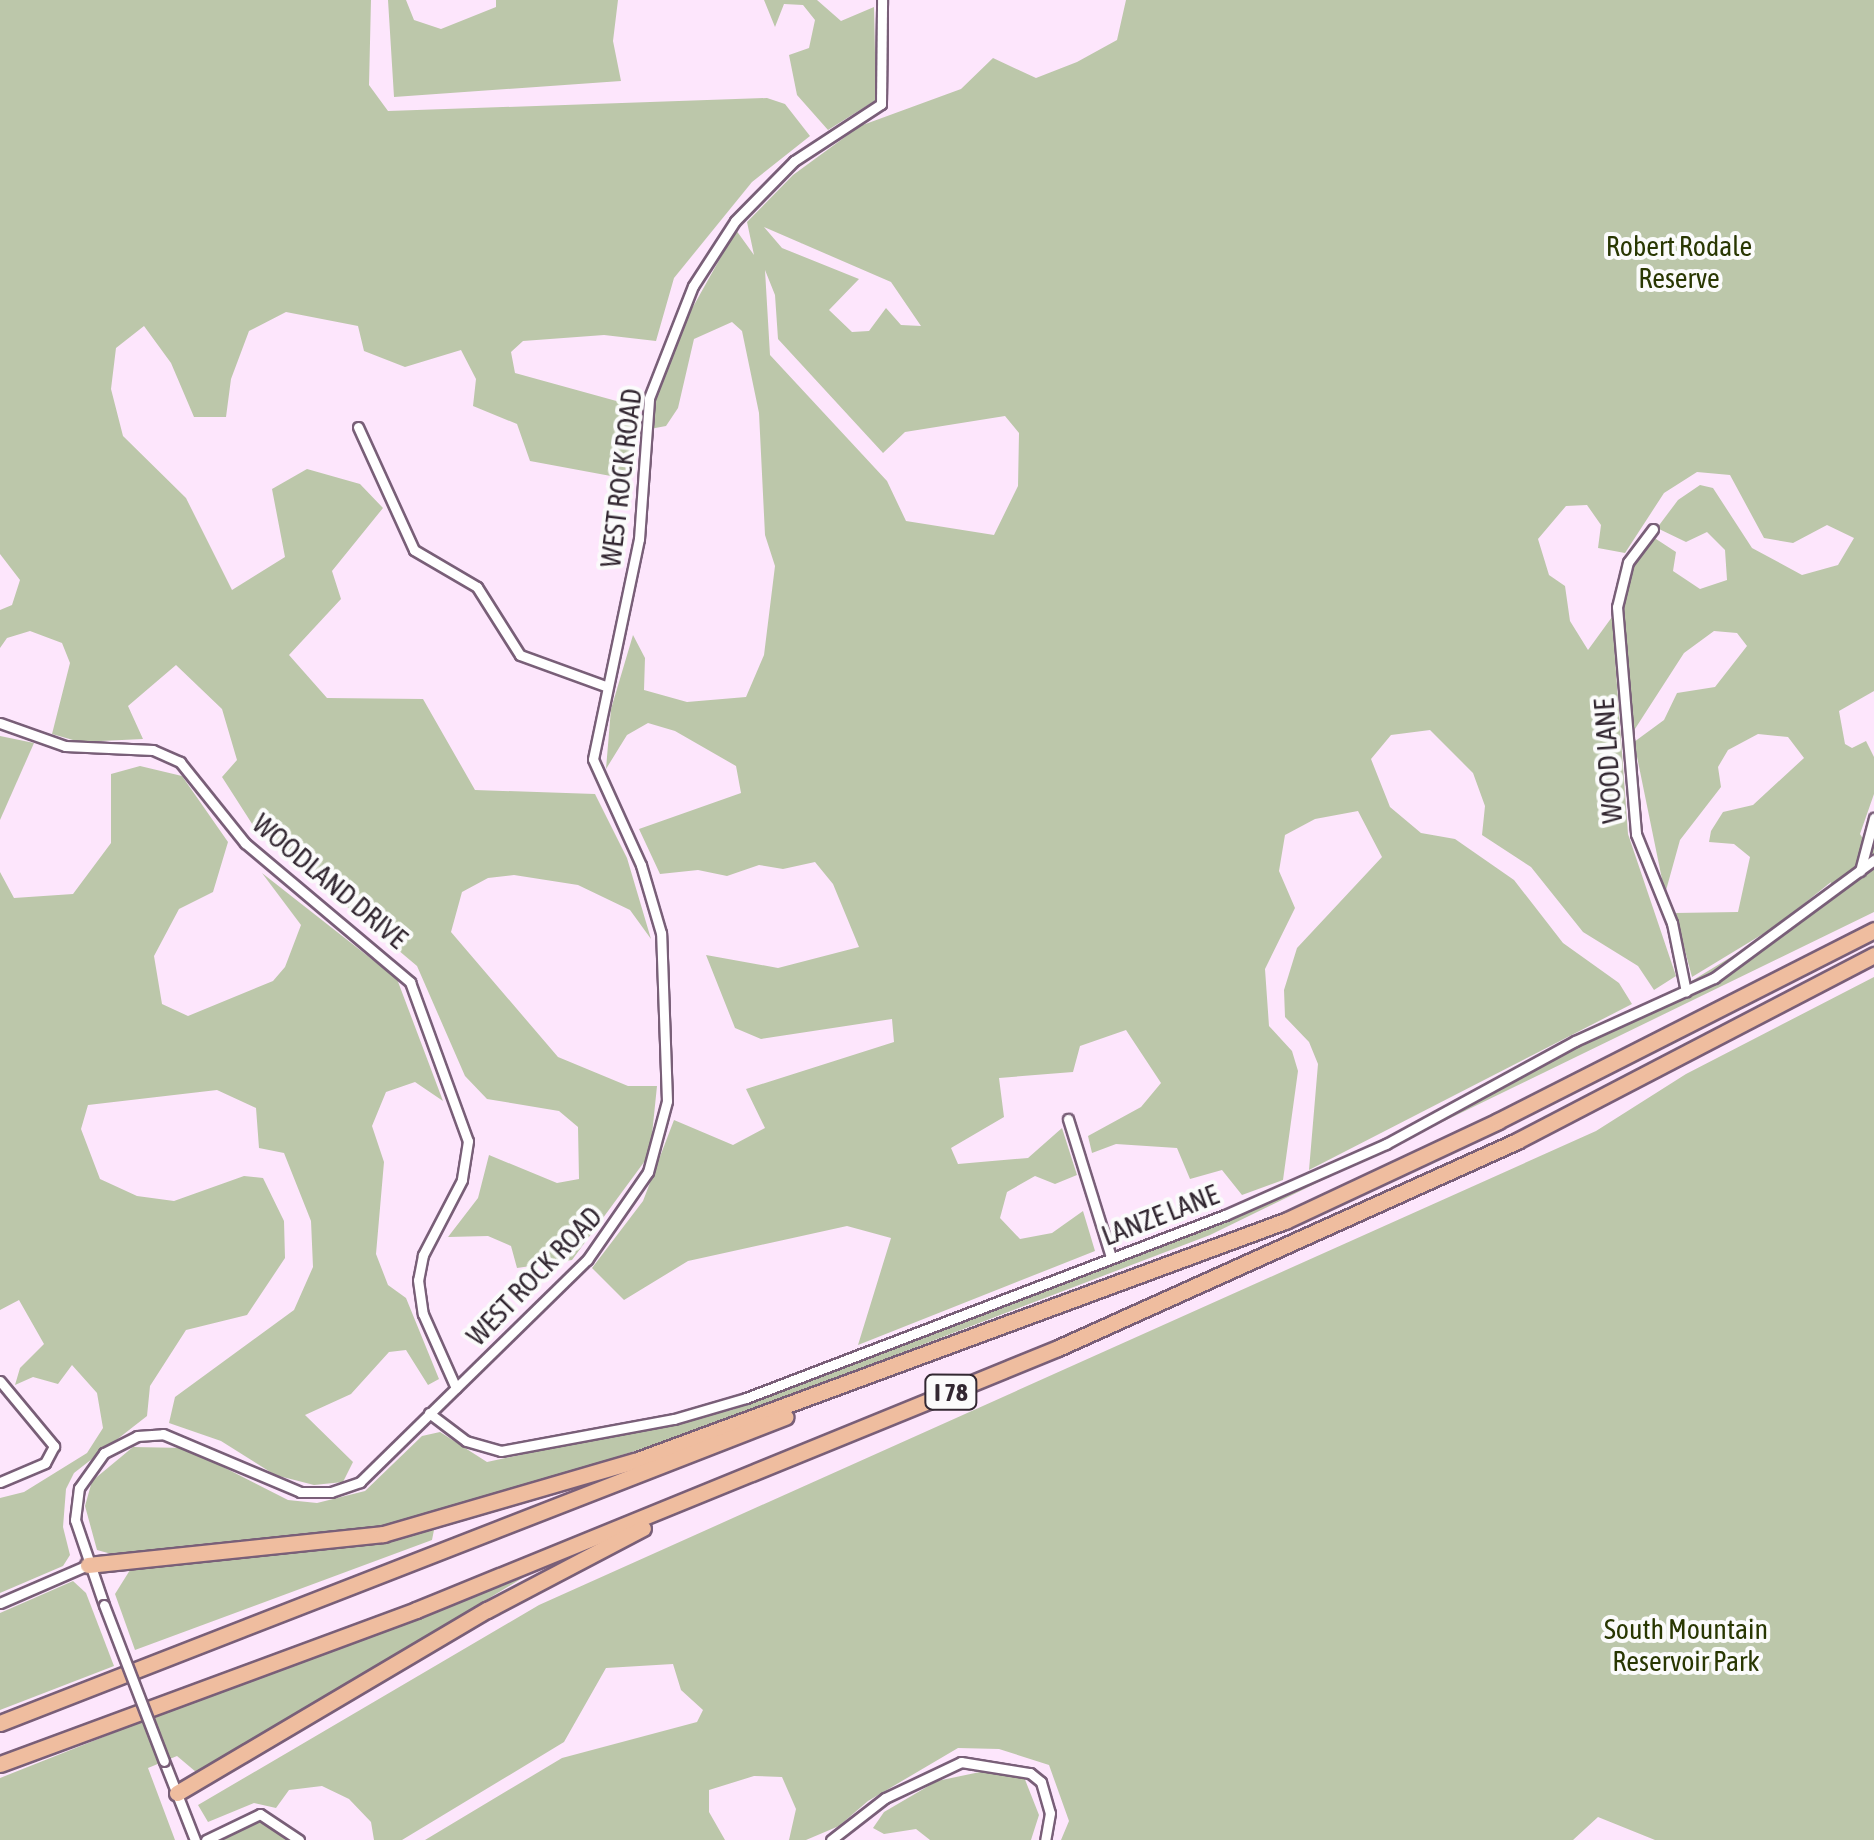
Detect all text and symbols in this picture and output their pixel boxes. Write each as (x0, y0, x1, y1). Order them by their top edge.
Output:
park label: Robert Rodale Reserve (1606, 229, 1752, 295)
street label: WEST ROCK ROAD (593, 387, 649, 569)
street label: WOOD LANE (1587, 697, 1629, 825)
street label: WOODLAND DRIVE (246, 807, 414, 955)
street label: LANZE LANE (1097, 1177, 1223, 1253)
street label: WEST ROCK ROAD (459, 1200, 609, 1352)
road number: I 78 (924, 1372, 978, 1412)
park label: South Mountain Reservoir Park (1604, 1612, 1768, 1678)

